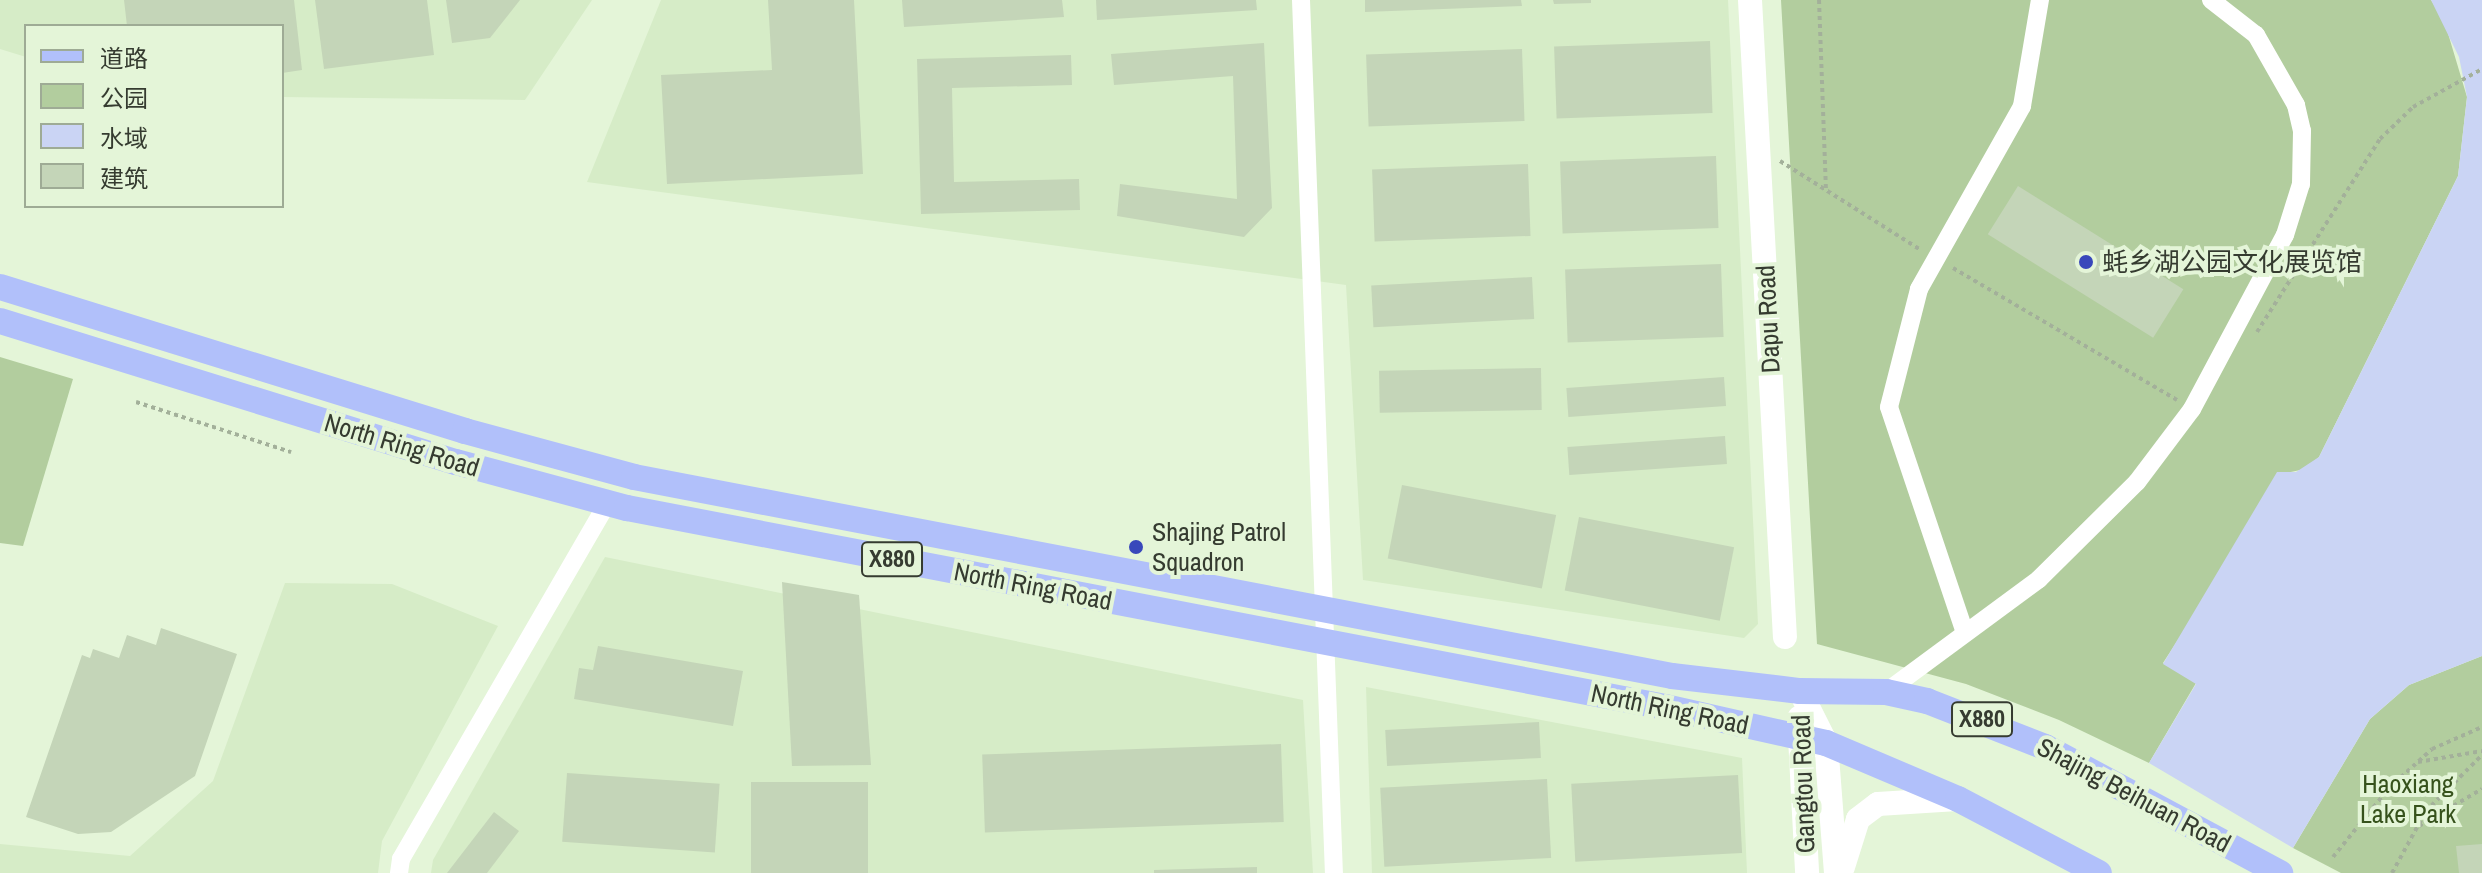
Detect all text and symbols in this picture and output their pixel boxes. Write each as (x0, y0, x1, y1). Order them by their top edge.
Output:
legend (24, 24, 284, 208)
text: 道路 (100, 42, 148, 74)
text: 公园 (100, 82, 148, 114)
text: 水域 (100, 122, 148, 154)
text: 建筑 (100, 162, 148, 194)
place label: 蚝乡湖公园文化展览馆 (2102, 246, 2362, 278)
marker: 蚝乡湖公园文化展览馆 (2077, 253, 2095, 271)
street label: Dapu Road (1750, 264, 1786, 374)
street label: North Ring Road (321, 407, 483, 483)
place label: Shajing Patrol Squadron (1152, 516, 1286, 578)
marker: Shajing Patrol Squadron (1127, 538, 1145, 556)
road number: X880 (860, 539, 924, 579)
street label: North Ring Road (952, 555, 1114, 617)
street label: North Ring Road (1589, 677, 1751, 741)
road number: X880 (1950, 699, 2014, 739)
street label: Gangtou Road (1785, 714, 1821, 854)
street label: Shajing Beihuan Road (2032, 731, 2236, 859)
park label: Haoxiang Lake Park (2360, 768, 2456, 830)

